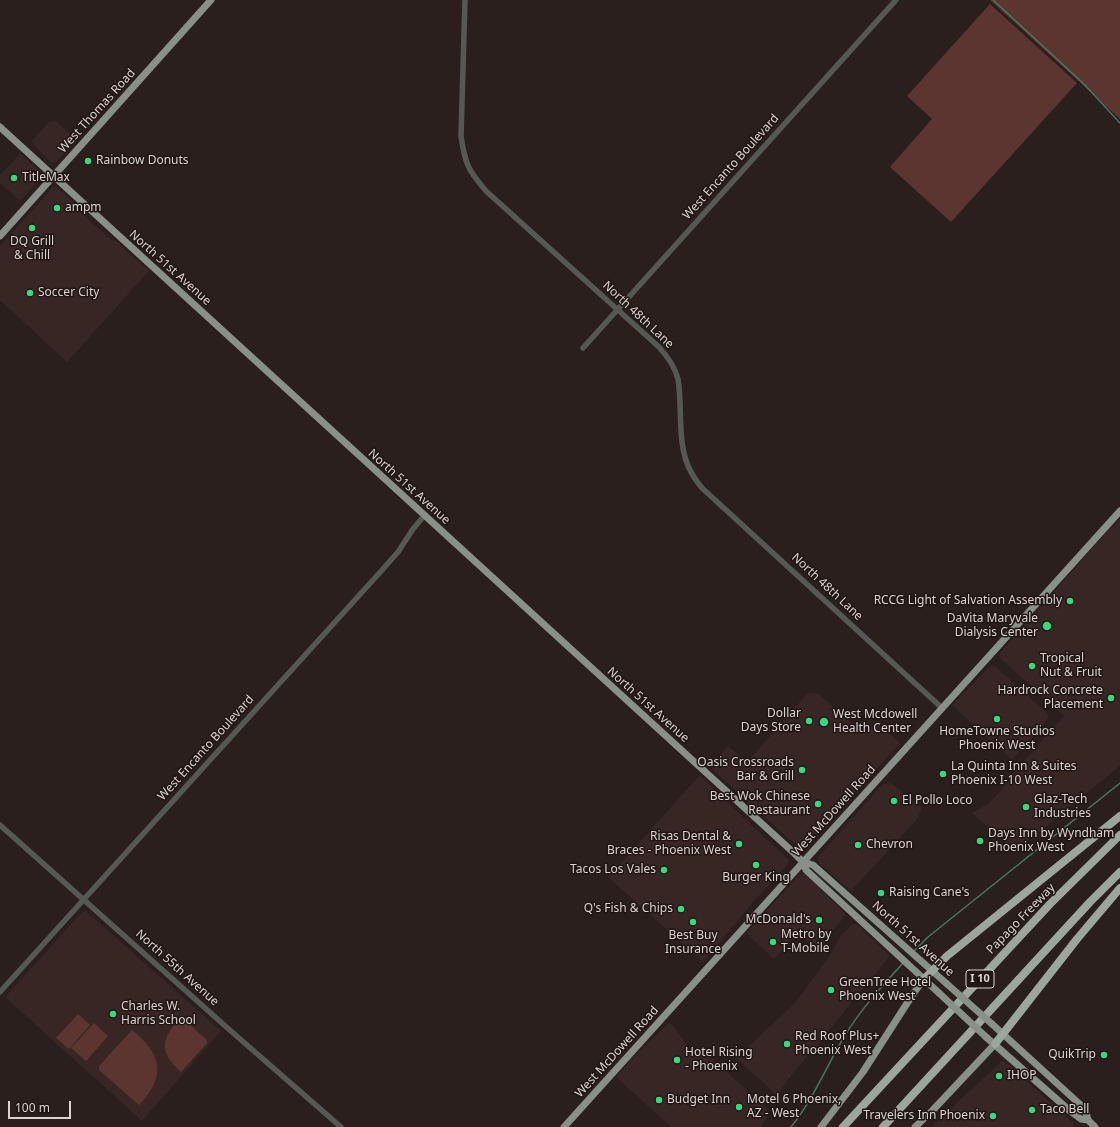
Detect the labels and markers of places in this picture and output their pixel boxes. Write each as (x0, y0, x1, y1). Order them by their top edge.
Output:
place label: Rainbow Donuts (96, 154, 189, 168)
marker: Rainbow Donuts (83, 156, 93, 166)
place label: TitleMax (22, 171, 70, 185)
marker: TitleMax (9, 173, 19, 183)
place label: ampm (65, 201, 102, 215)
marker: ampm (52, 203, 62, 213)
marker: DQ Grill & Chill (27, 223, 37, 233)
place label: DQ Grill & Chill (10, 235, 54, 263)
place label: Soccer City (38, 286, 99, 300)
marker: Soccer City (25, 288, 35, 298)
place label: RCCG Light of Salvation Assembly (874, 594, 1062, 608)
marker: RCCG Light of Salvation Assembly (1065, 596, 1075, 606)
place label: DaVita Maryvale Dialysis Center (947, 612, 1038, 640)
marker: DaVita Maryvale Dialysis Center (1041, 620, 1053, 632)
place label: Tropical Nut & Fruit (1040, 652, 1102, 680)
marker: Tropical Nut & Fruit (1027, 661, 1037, 671)
place label: Hardrock Concrete Placement (997, 684, 1103, 712)
marker: Hardrock Concrete Placement (1106, 693, 1116, 703)
place label: Dollar Days Store (741, 707, 801, 735)
place label: West Mcdowell Health Center (833, 708, 917, 736)
marker: HomeTowne Studios Phoenix West (992, 714, 1002, 724)
marker: Dollar Days Store (804, 716, 814, 726)
marker: West Mcdowell Health Center (818, 716, 830, 728)
place label: HomeTowne Studios Phoenix West (939, 725, 1055, 753)
place label: Oasis Crossroads Bar & Grill (697, 756, 794, 784)
place label: La Quinta Inn & Suites Phoenix I-10 West (951, 760, 1076, 788)
marker: Oasis Crossroads Bar & Grill (797, 765, 807, 775)
marker: La Quinta Inn & Suites Phoenix I-10 West (938, 769, 948, 779)
place label: Best Wok Chinese Restaurant (710, 790, 810, 818)
place label: Glaz-Tech Industries (1034, 793, 1091, 821)
place label: El Pollo Loco (902, 794, 973, 808)
marker: El Pollo Loco (889, 796, 899, 806)
marker: Best Wok Chinese Restaurant (813, 799, 823, 809)
marker: Glaz-Tech Industries (1021, 802, 1031, 812)
place label: Days Inn by Wyndham Phoenix West (988, 827, 1114, 855)
place label: Risas Dental & Braces - Phoenix West (607, 830, 731, 858)
marker: Days Inn by Wyndham Phoenix West (975, 836, 985, 846)
place label: Chevron (866, 838, 913, 852)
marker: Risas Dental & Braces - Phoenix West (734, 839, 744, 849)
marker: Chevron (853, 840, 863, 850)
marker: Burger King (751, 860, 761, 870)
place label: Tacos Los Vales (570, 863, 656, 877)
marker: Tacos Los Vales (659, 865, 669, 875)
place label: Burger King (722, 871, 790, 885)
place label: Raising Cane's (889, 886, 970, 900)
marker: Raising Cane's (876, 888, 886, 898)
place label: Q's Fish & Chips (584, 902, 673, 916)
marker: Q's Fish & Chips (676, 904, 686, 914)
place label: McDonald's (746, 913, 811, 927)
marker: McDonald's (814, 915, 824, 925)
marker: Best Buy Insurance (688, 917, 698, 927)
place label: Metro by T-Mobile (781, 928, 831, 956)
place label: Best Buy Insurance (665, 929, 721, 957)
marker: Metro by T-Mobile (768, 937, 778, 947)
place label: GreenTree Hotel Phoenix West (839, 976, 931, 1004)
marker: GreenTree Hotel Phoenix West (826, 985, 836, 995)
place label: Charles W. Harris School (121, 1000, 196, 1028)
marker: Charles W. Harris School (108, 1009, 118, 1019)
place label: Red Roof Plus+ Phoenix West (795, 1030, 879, 1058)
marker: Red Roof Plus+ Phoenix West (782, 1039, 792, 1049)
place label: Hotel Rising - Phoenix (685, 1046, 753, 1074)
place label: QuikTrip (1048, 1048, 1096, 1062)
marker: QuikTrip (1099, 1050, 1109, 1060)
marker: Hotel Rising - Phoenix (672, 1055, 682, 1065)
place label: IHOP (1007, 1069, 1037, 1083)
marker: IHOP (994, 1071, 1004, 1081)
place label: Budget Inn (667, 1093, 730, 1107)
place label: Motel 6 Phoenix, AZ - West (747, 1093, 841, 1121)
marker: Budget Inn (654, 1095, 664, 1105)
marker: Motel 6 Phoenix, AZ - West (734, 1102, 744, 1112)
place label: Taco Bell (1040, 1103, 1089, 1117)
marker: Taco Bell (1027, 1105, 1037, 1115)
place label: Travelers Inn Phoenix (863, 1109, 985, 1123)
marker: Travelers Inn Phoenix (988, 1111, 998, 1121)

